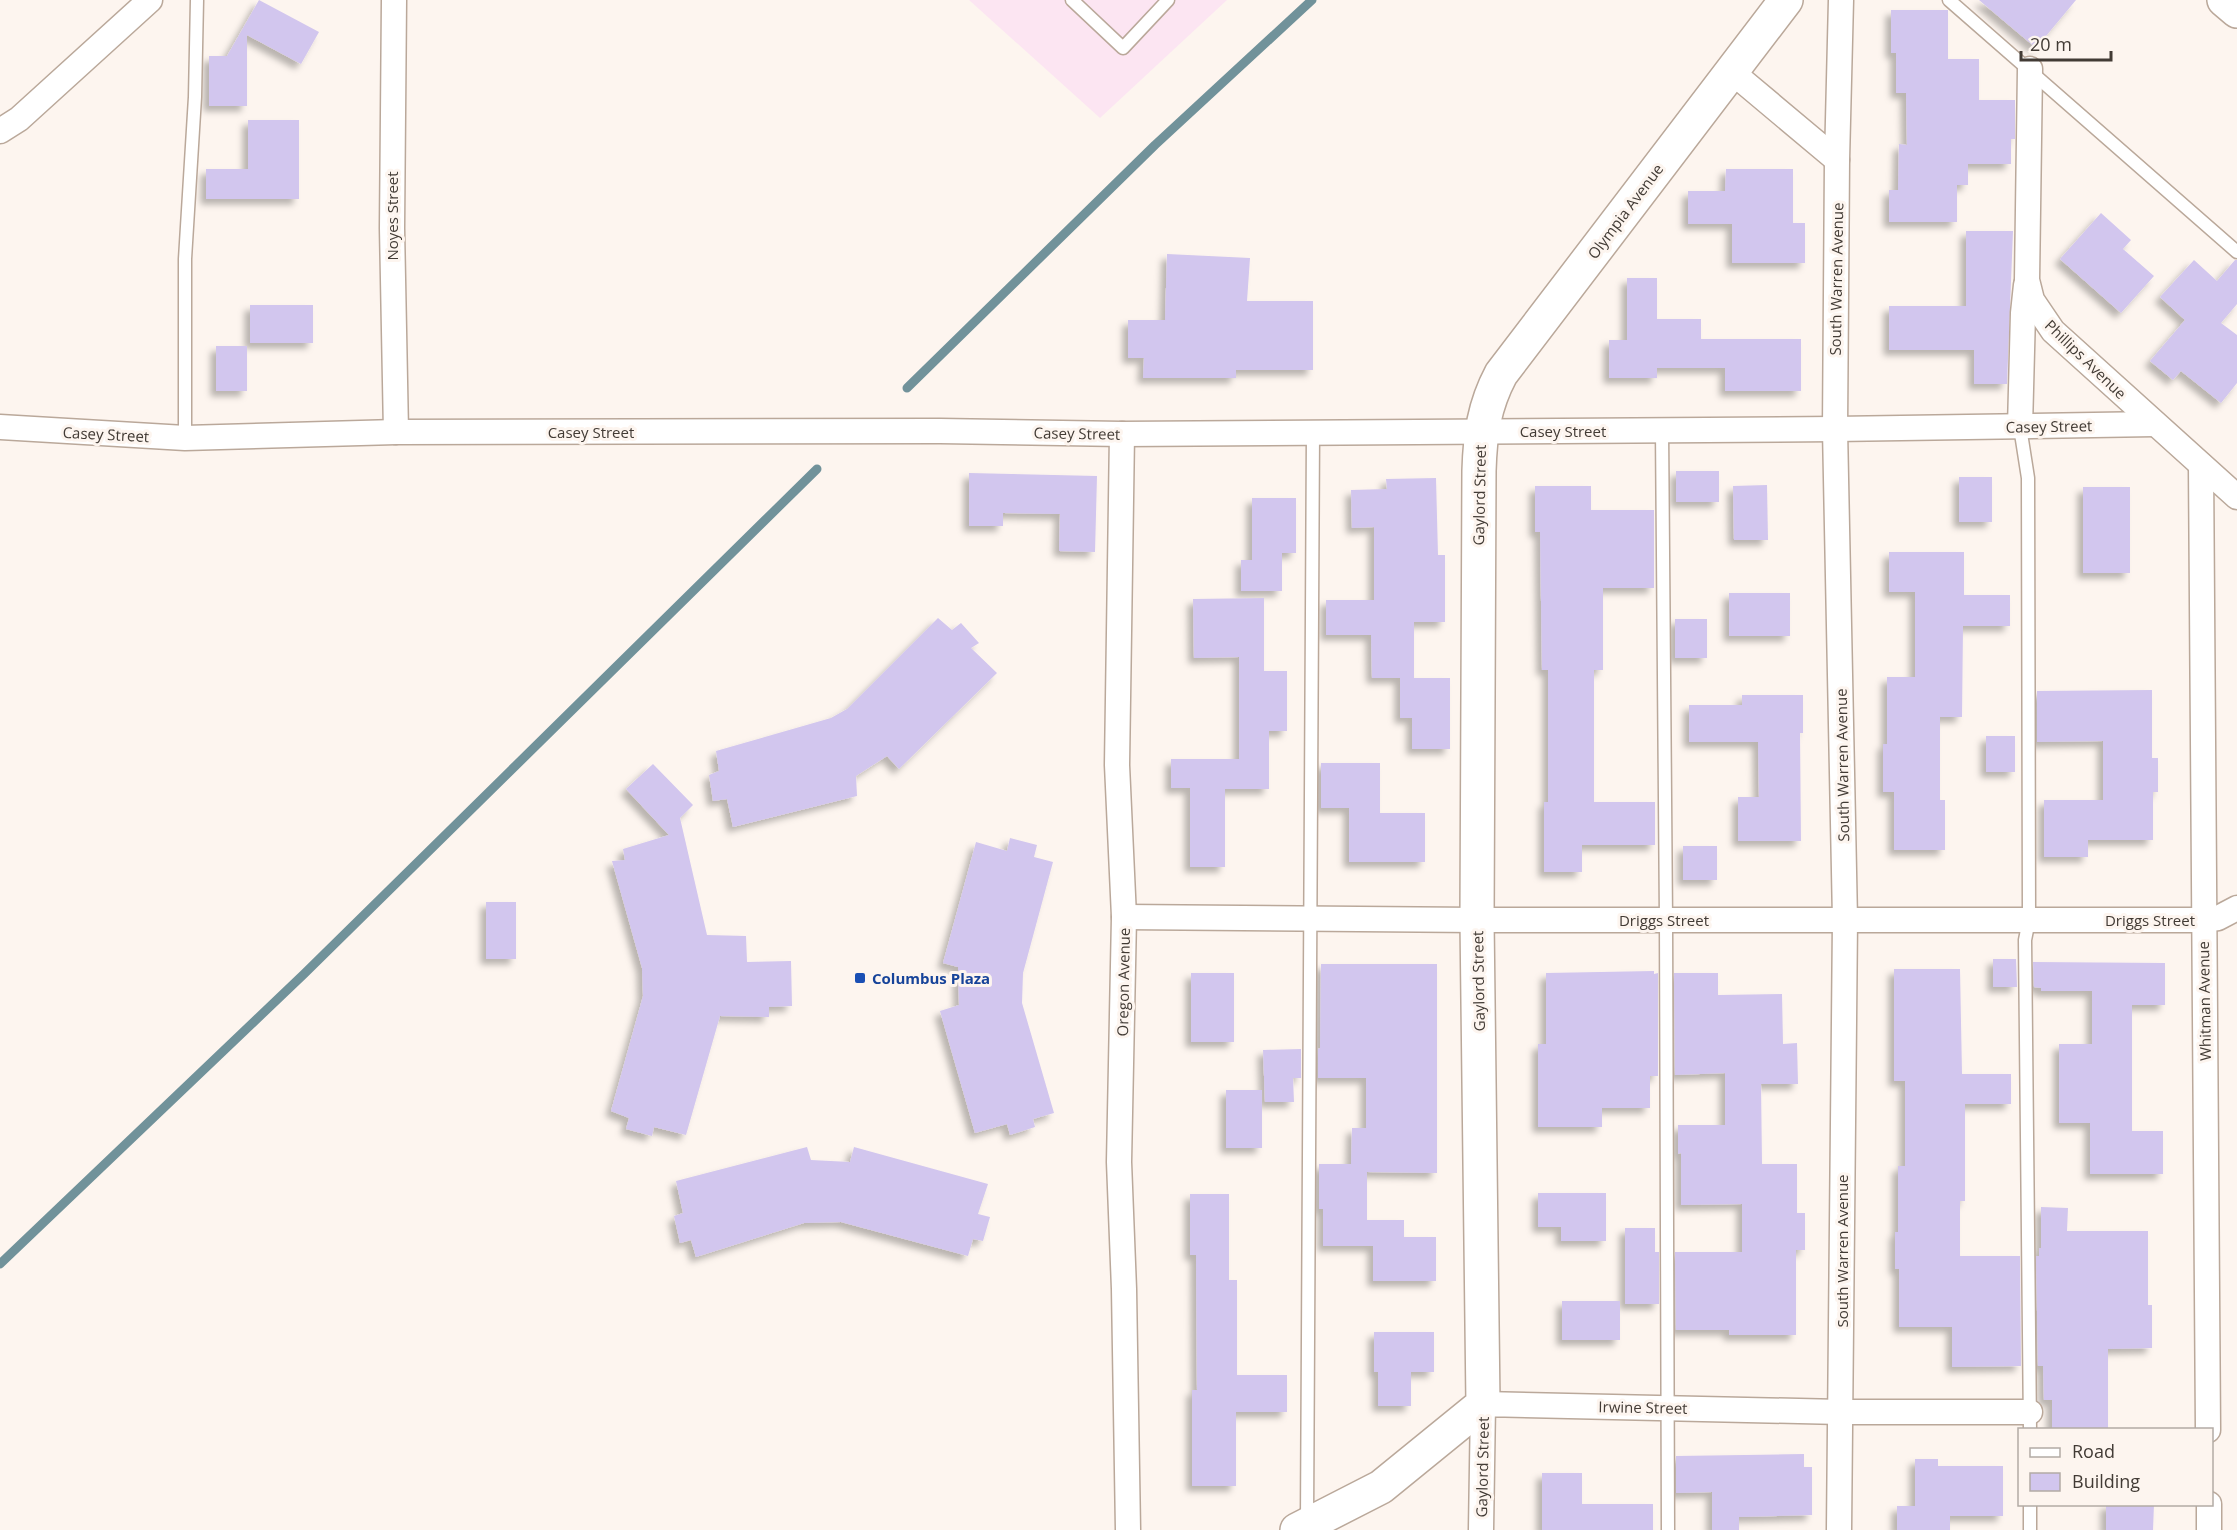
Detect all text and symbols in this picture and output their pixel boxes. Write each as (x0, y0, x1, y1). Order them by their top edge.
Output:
scale bar (2021, 24, 2111, 62)
text: 20 m (2030, 32, 2072, 56)
street label: Olympia Avenue (1583, 159, 1667, 263)
street label: Noyes Street (382, 171, 402, 261)
street label: South Warren Avenue (1825, 202, 1847, 356)
street label: Phillips Avenue (2041, 315, 2131, 403)
street label: Casey Street (2005, 415, 2093, 437)
street label: Casey Street (1520, 421, 1606, 441)
street label: Casey Street (62, 422, 150, 446)
street label: Casey Street (548, 422, 634, 442)
street label: Casey Street (1033, 422, 1121, 444)
street label: Gaylord Street (1468, 444, 1490, 546)
street label: South Warren Avenue (1831, 688, 1853, 842)
street label: Driggs Street (1619, 910, 1709, 930)
street label: Driggs Street (2105, 910, 2195, 930)
street label: Oregon Avenue (1112, 927, 1134, 1037)
street label: Gaylord Street (1467, 930, 1489, 1032)
street label: Whitman Avenue (2193, 941, 2215, 1061)
place label: Columbus Plaza (872, 968, 990, 988)
marker: Columbus Plaza (853, 971, 867, 985)
street label: South Warren Avenue (1832, 1174, 1852, 1328)
street label: Irwine Street (1598, 1396, 1688, 1418)
street label: Gaylord Street (1471, 1416, 1493, 1518)
legend (2018, 1428, 2213, 1506)
text: Road (2072, 1439, 2115, 1463)
text: Building (2072, 1469, 2140, 1493)

